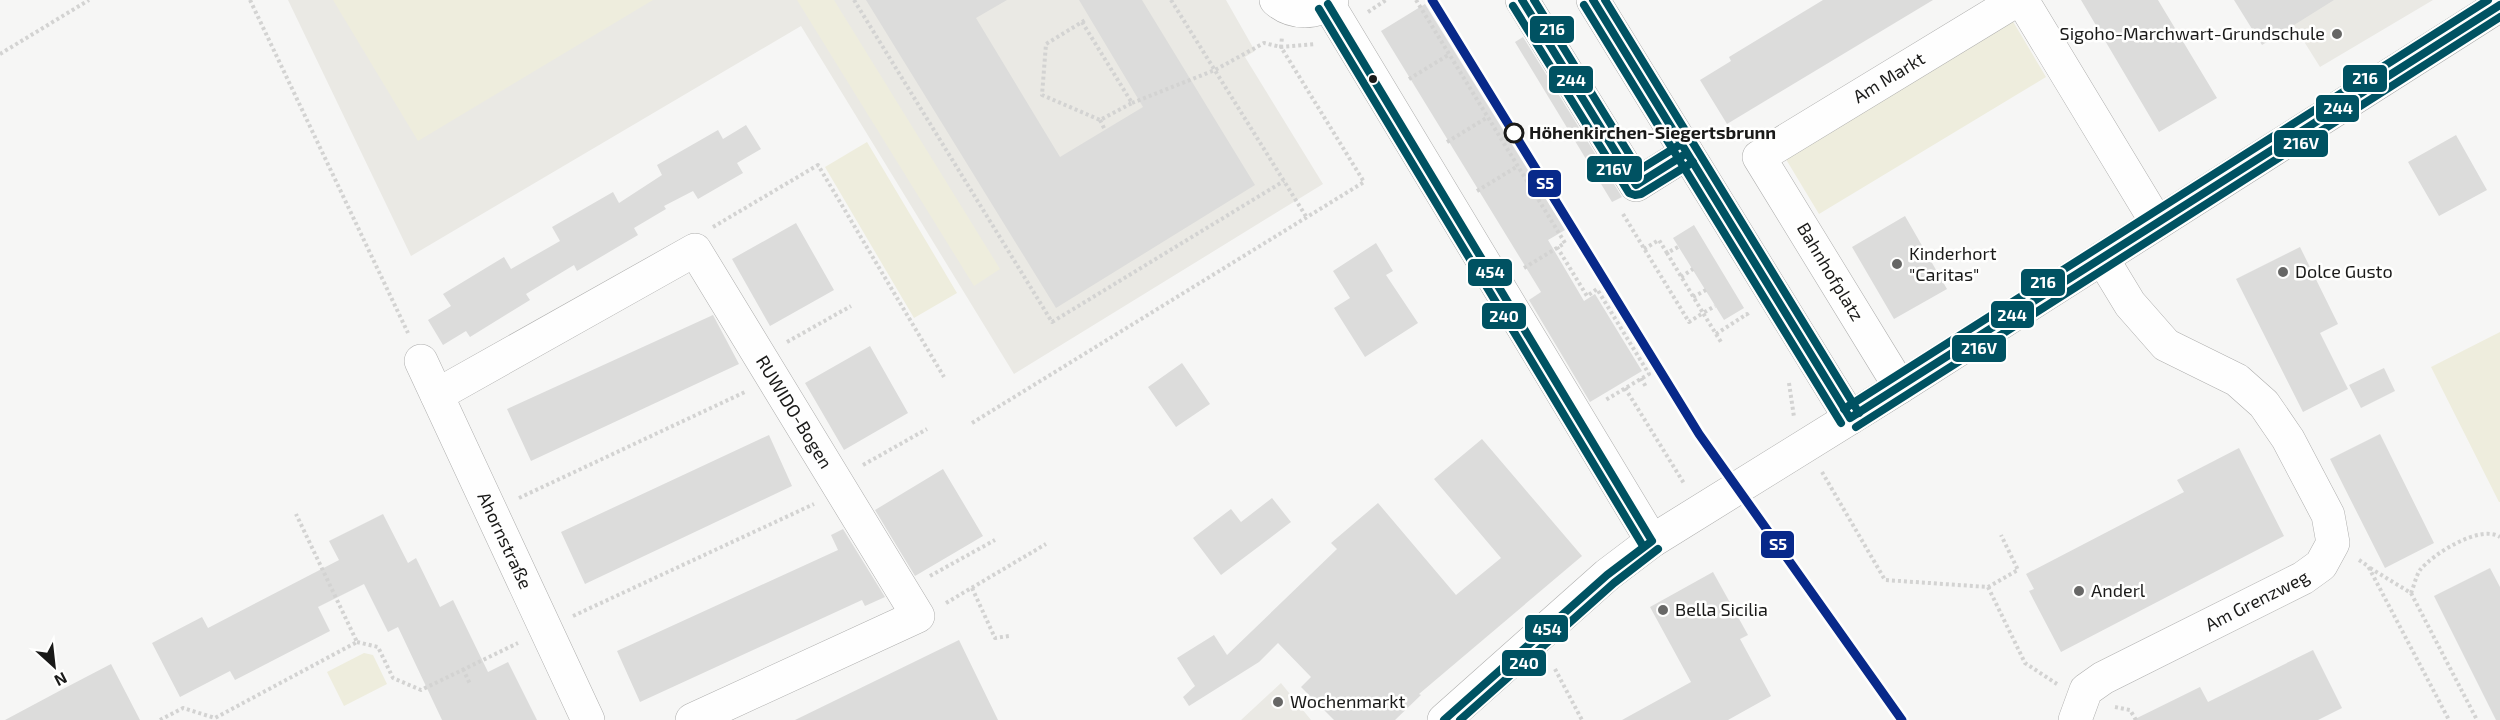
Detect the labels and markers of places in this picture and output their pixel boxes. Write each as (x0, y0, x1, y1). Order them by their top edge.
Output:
place label: Sigoho-Marchwart-Grundschule (2060, 22, 2325, 44)
marker: Sigoho-Marchwart-Grundschule (2330, 27, 2344, 41)
unlabelled marker (1367, 73, 1379, 85)
place label: Höhenkirchen-Siegertsbrunn (1529, 121, 1776, 143)
marker: Höhenkirchen-Siegertsbrunn (1504, 123, 1524, 143)
place label: Kinderhort "Caritas" (1909, 242, 1997, 285)
marker: Kinderhort "Caritas" (1890, 257, 1904, 271)
place label: Dolce Gusto (2295, 260, 2393, 282)
marker: Dolce Gusto (2276, 265, 2290, 279)
place label: Anderl (2091, 579, 2146, 601)
marker: Anderl (2072, 584, 2086, 598)
place label: Bella Sicilia (1675, 598, 1768, 620)
marker: Bella Sicilia (1656, 603, 1670, 617)
place label: Wochenmarkt (1290, 690, 1405, 712)
marker: Wochenmarkt (1271, 695, 1285, 709)

